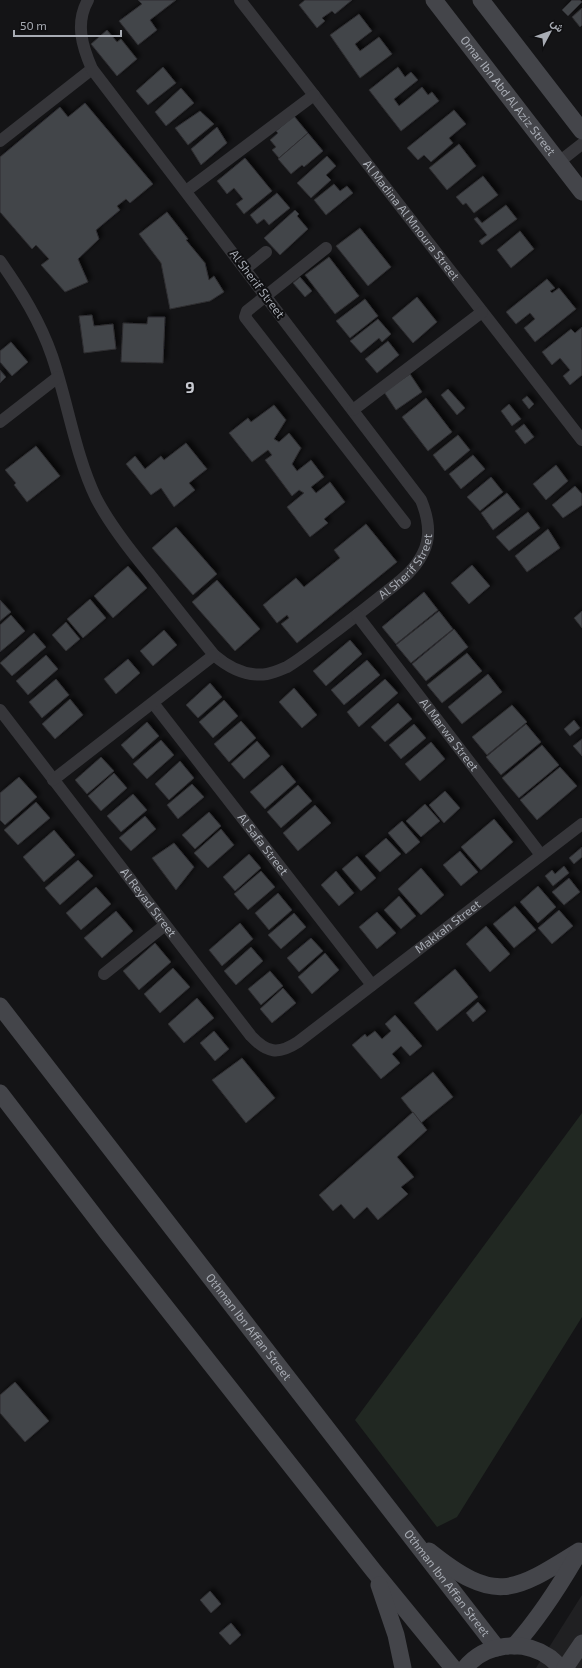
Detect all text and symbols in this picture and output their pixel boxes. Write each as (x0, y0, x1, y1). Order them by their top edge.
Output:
scale bar (14, 12, 121, 38)
north arrow (530, 12, 570, 52)
text: ش (548, 16, 567, 35)
text: 50 m (20, 18, 47, 32)
street label: Omar Ibn Abd Al Aziz Street (458, 33, 559, 158)
street label: Al Madina Al Mnoura Street (361, 157, 463, 283)
street label: Al Sherif Street (228, 247, 288, 321)
district label: 9 (185, 377, 195, 396)
street label: Al Sherif Street (375, 533, 434, 601)
street label: Al Marwa Street (417, 695, 482, 774)
street label: Al Safa Street (235, 810, 292, 878)
street label: Al Reyad Street (118, 865, 180, 939)
street label: Makkah Street (412, 896, 483, 956)
street label: Othman Ibn Affan Street (204, 1270, 295, 1383)
street label: Othman Ibn Affan Street (402, 1526, 494, 1639)

